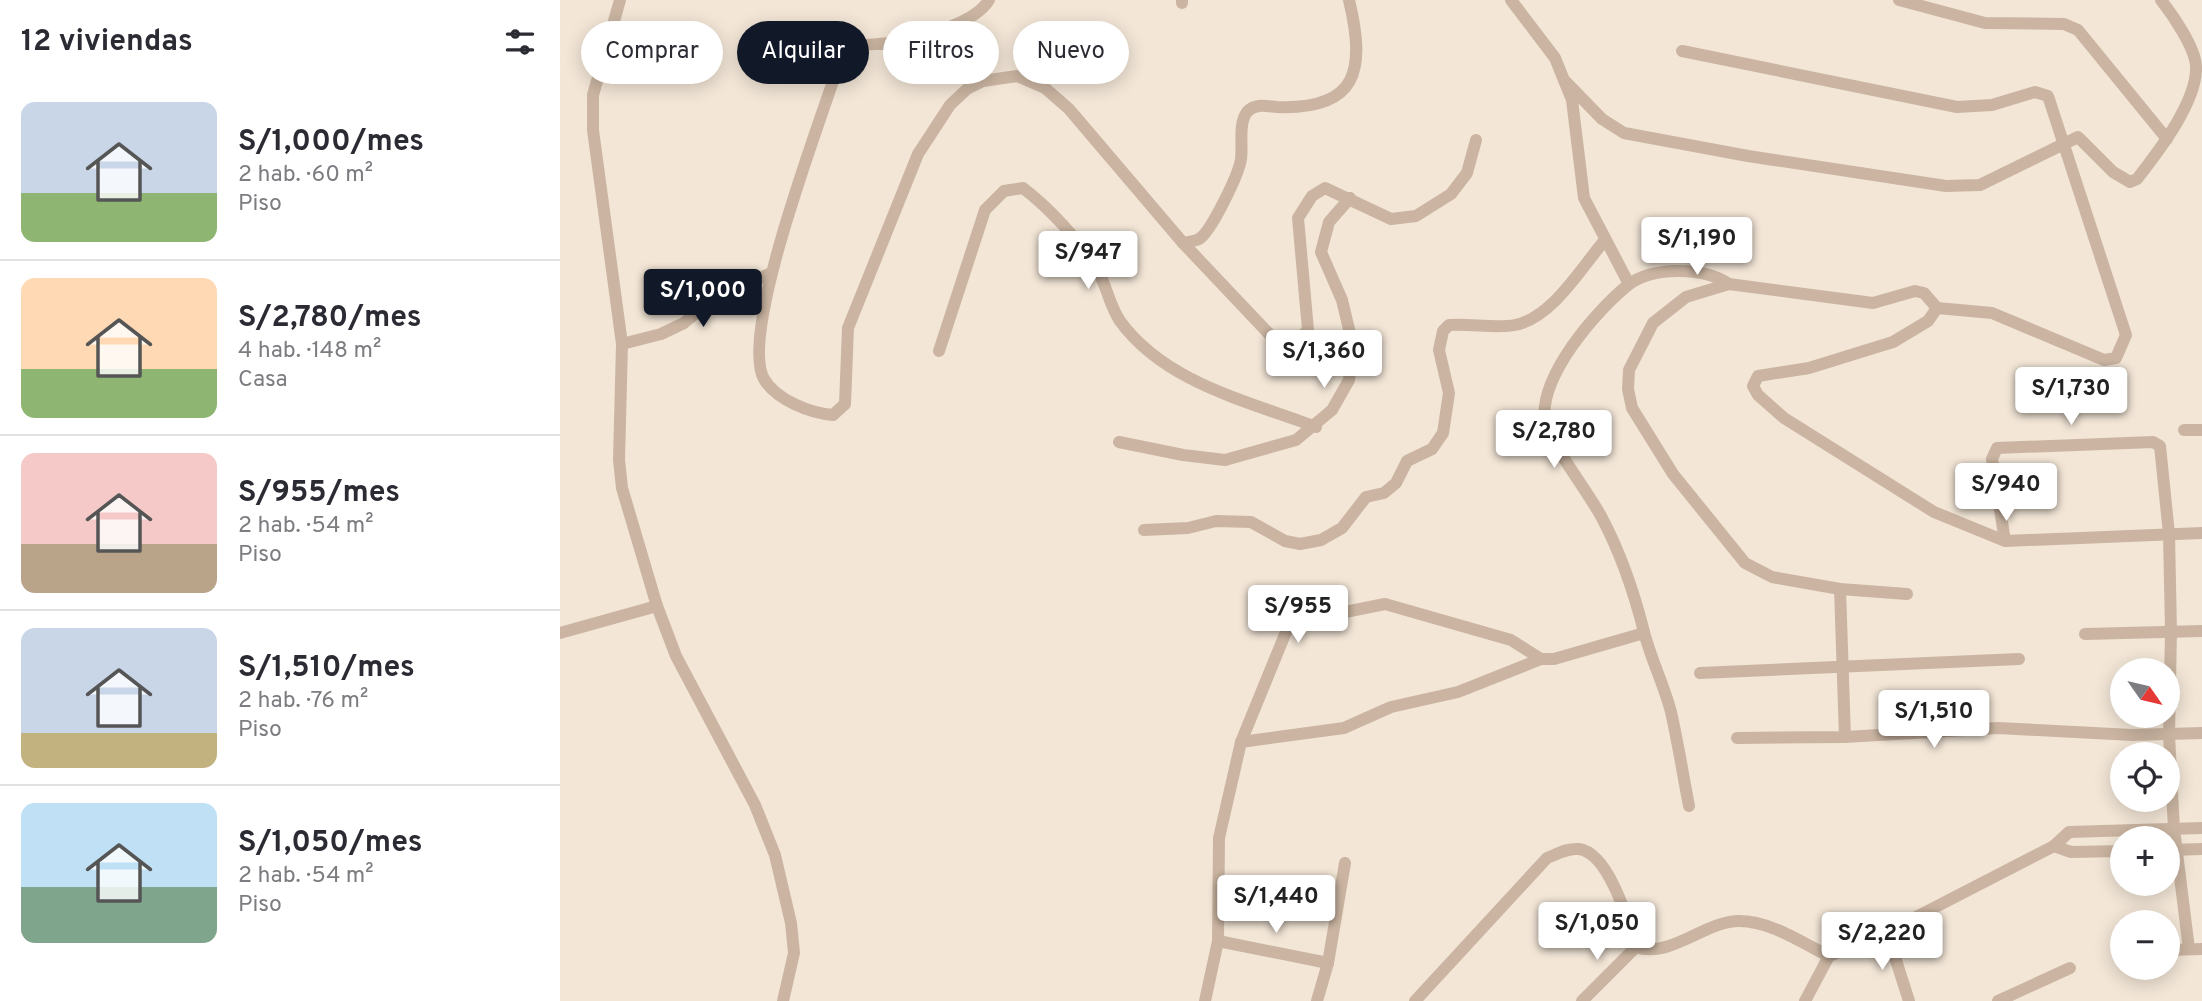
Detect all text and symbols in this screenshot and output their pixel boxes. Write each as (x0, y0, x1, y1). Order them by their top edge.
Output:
chip: Comprar (581, 21, 723, 84)
chip: Alquilar (737, 21, 869, 84)
chip: Filtros (883, 21, 999, 84)
chip: Nuevo (1013, 21, 1129, 84)
icon: filters (501, 23, 539, 61)
text: 12 viviendas (21, 24, 193, 61)
text: S/1,000/mes (238, 124, 424, 161)
icon: home (77, 130, 161, 214)
text: 2 hab. · 60 m² (238, 161, 373, 190)
text: Piso (238, 190, 282, 219)
pin: S/1,190 (1632, 218, 1762, 277)
text: S/1,190 (1657, 225, 1737, 254)
pin: S/947 (1039, 232, 1137, 291)
text: S/947 (1055, 239, 1122, 268)
pin: S/1,000 (638, 270, 768, 329)
text: S/1,000 (660, 277, 746, 306)
text: S/2,780/mes (238, 300, 422, 337)
icon: home (77, 306, 161, 390)
pin: S/1,360 (1259, 330, 1389, 390)
text: 4 hab. · 148 m² (238, 337, 381, 366)
text: S/1,360 (1282, 338, 1366, 367)
text: Casa (238, 366, 288, 395)
pin: S/1,730 (2006, 368, 2136, 427)
text: S/1,730 (2031, 375, 2111, 404)
pin: S/2,780 (1489, 410, 1619, 470)
text: S/2,780 (1512, 418, 1596, 447)
pin: S/940 (1957, 463, 2055, 523)
text: S/940 (1971, 471, 2041, 500)
text: S/955/mes (238, 475, 400, 512)
icon: home (77, 481, 161, 565)
text: 2 hab. · 54 m² (238, 512, 374, 541)
text: Piso (238, 541, 282, 570)
pin: S/955 (1249, 586, 1347, 645)
text: S/955 (1264, 593, 1332, 622)
text: S/1,510/mes (238, 650, 415, 687)
icon: home (77, 656, 161, 740)
north arrow (2110, 658, 2180, 728)
map controls (2110, 658, 2180, 980)
text: 2 hab. · 76 m² (238, 687, 368, 716)
pin: S/1,510 (1869, 690, 1999, 750)
text: S/1,510 (1894, 698, 1974, 727)
text: Piso (238, 716, 282, 745)
button: locate (2110, 742, 2180, 812)
text: S/1,050/mes (238, 825, 422, 862)
button: + (2110, 826, 2180, 896)
icon: home (77, 831, 161, 915)
text: 2 hab. · 54 m² (238, 862, 374, 891)
pin: S/1,440 (1211, 876, 1341, 935)
text: S/1,440 (1233, 883, 1319, 912)
text: Piso (238, 891, 282, 920)
pin: S/1,050 (1532, 902, 1662, 962)
text: S/1,050 (1554, 910, 1640, 939)
button: − (2110, 910, 2180, 980)
pin: S/2,220 (1817, 912, 1947, 972)
text: S/2,220 (1838, 920, 1926, 949)

